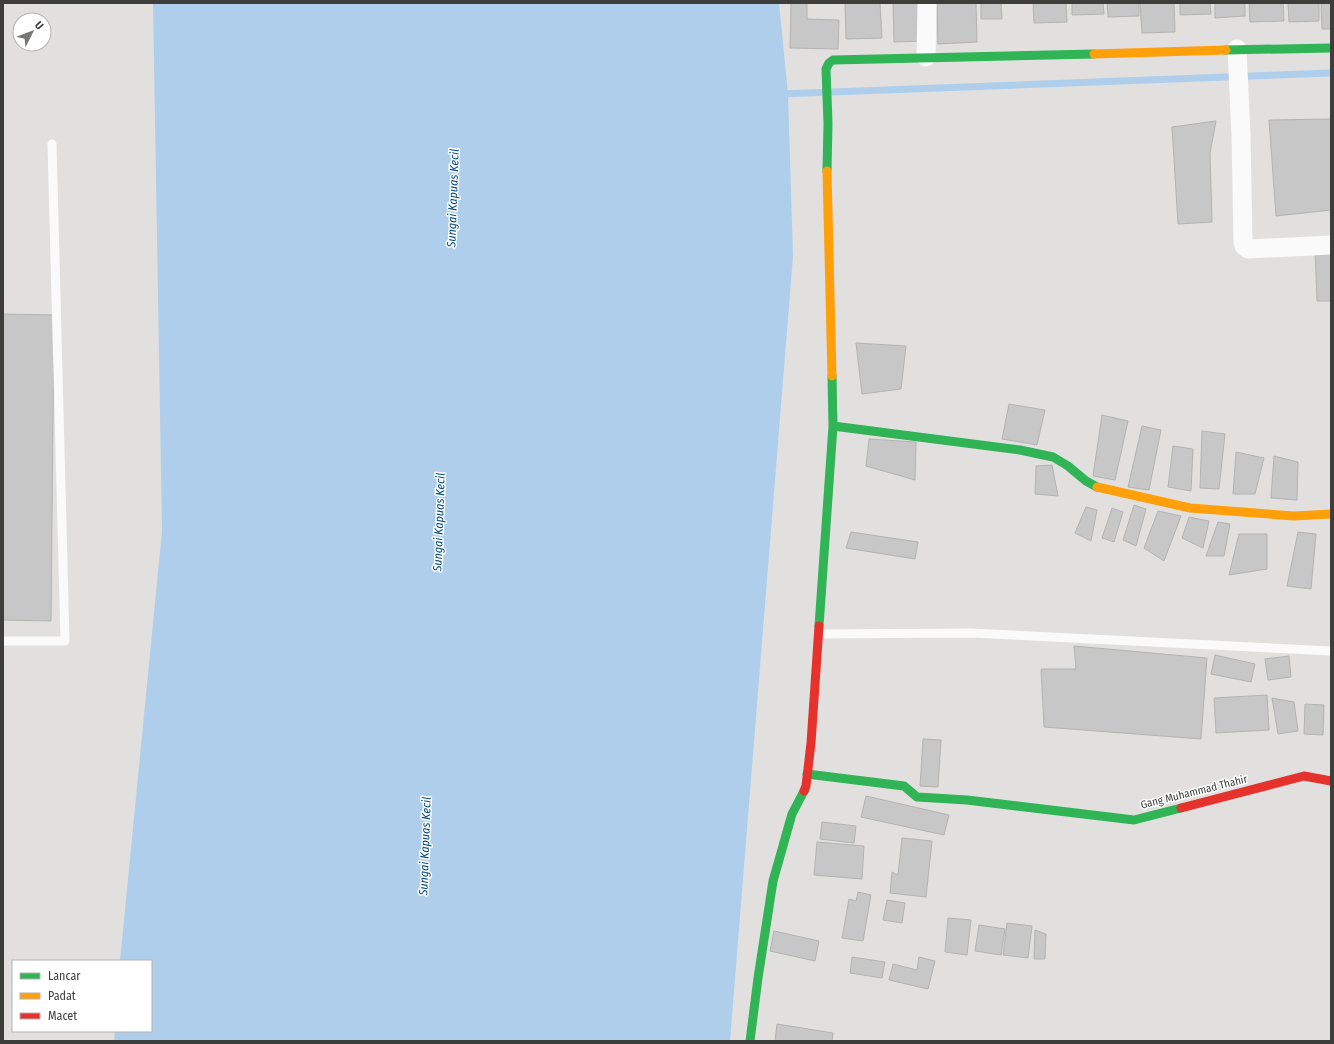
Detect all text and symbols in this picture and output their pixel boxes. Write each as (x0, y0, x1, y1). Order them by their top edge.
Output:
north arrow (12, 12, 52, 52)
text: U (32, 19, 46, 32)
water label: Sungai Kapuas Kecil (444, 148, 462, 249)
water label: Sungai Kapuas Kecil (430, 472, 448, 573)
street label: Gang Muhammad Thahir (1139, 772, 1249, 812)
water label: Sungai Kapuas Kecil (416, 796, 434, 897)
legend (12, 960, 152, 1032)
text: Lancar (48, 969, 81, 983)
text: Padat (48, 989, 76, 1003)
text: Macet (48, 1009, 77, 1023)

